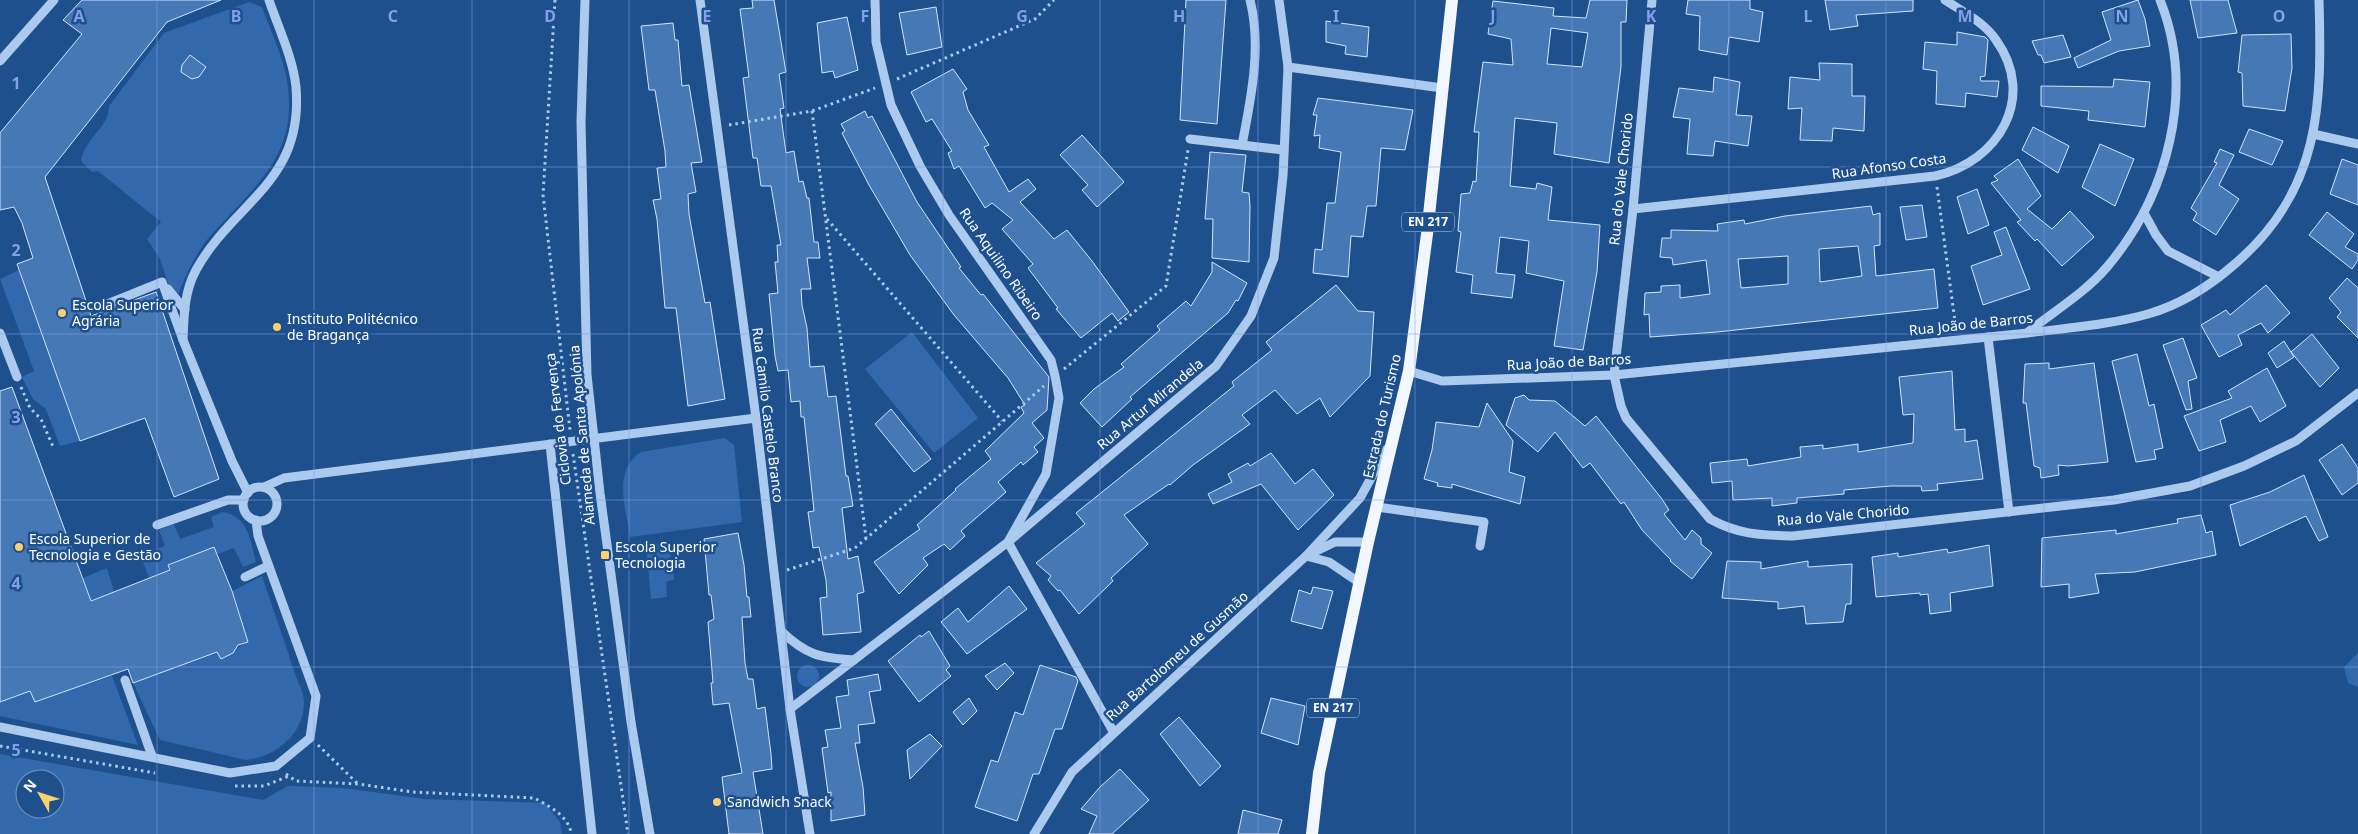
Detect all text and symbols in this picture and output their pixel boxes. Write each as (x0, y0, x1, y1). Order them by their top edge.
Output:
text: A (73, 5, 85, 27)
text: B (231, 5, 241, 27)
text: C (388, 5, 398, 27)
text: D (544, 5, 556, 27)
text: E (703, 5, 712, 27)
text: F (861, 5, 869, 27)
text: G (1016, 5, 1028, 27)
text: H (1173, 5, 1185, 27)
text: I (1333, 5, 1339, 27)
text: J (1488, 5, 1496, 27)
text: K (1646, 5, 1657, 27)
text: L (1804, 5, 1813, 27)
text: M (1957, 5, 1973, 27)
text: N (2115, 5, 2129, 27)
text: O (2273, 5, 2285, 27)
text: 1 (11, 72, 21, 94)
street label: Rua do Vale Chorido (1604, 112, 1637, 246)
street label: Rua Afonso Costa (1830, 148, 1947, 183)
street label: Rua Aquilino Ribeiro (955, 204, 1047, 324)
road number: EN 217 (1402, 212, 1454, 232)
text: 2 (11, 239, 21, 261)
place label: Escola Superior Agrária (72, 295, 173, 330)
marker: Escola Superior Agrária (56, 307, 68, 319)
street label: Rua João de Barros (1908, 308, 2034, 339)
place label: Instituto Politécnico de Bragança (287, 309, 418, 344)
marker: Instituto Politécnico de Bragança (271, 321, 283, 333)
street label: Rua Camilo Castelo Branco (748, 326, 789, 504)
street label: Alameda de Santa Apolónia (564, 344, 599, 526)
street label: Rua João de Barros (1506, 349, 1632, 374)
street label: Ciclovia do Fervença (540, 352, 575, 486)
street label: Estrada do Turismo (1358, 352, 1405, 480)
street label: Rua Artur Mirandela (1093, 354, 1207, 454)
text: 3 (11, 406, 21, 428)
street label: Rua do Vale Chorido (1776, 499, 1910, 530)
place label: Escola Superior de Tecnologia e Gestão (29, 529, 161, 564)
place label: Escola Superior Tecnologia (615, 537, 716, 572)
marker: Escola Superior de Tecnologia e Gestão (13, 541, 25, 553)
marker: Escola Superior Tecnologia (599, 549, 611, 561)
text: 4 (11, 572, 21, 594)
street label: Rua Bartolomeu de Gusmão (1101, 586, 1252, 725)
road number: EN 217 (1307, 698, 1359, 718)
text: 5 (11, 739, 21, 761)
north arrow (15, 769, 65, 819)
text: N (19, 775, 40, 796)
place label: Sandwich Snack (727, 792, 832, 811)
marker: Sandwich Snack (711, 796, 723, 808)

